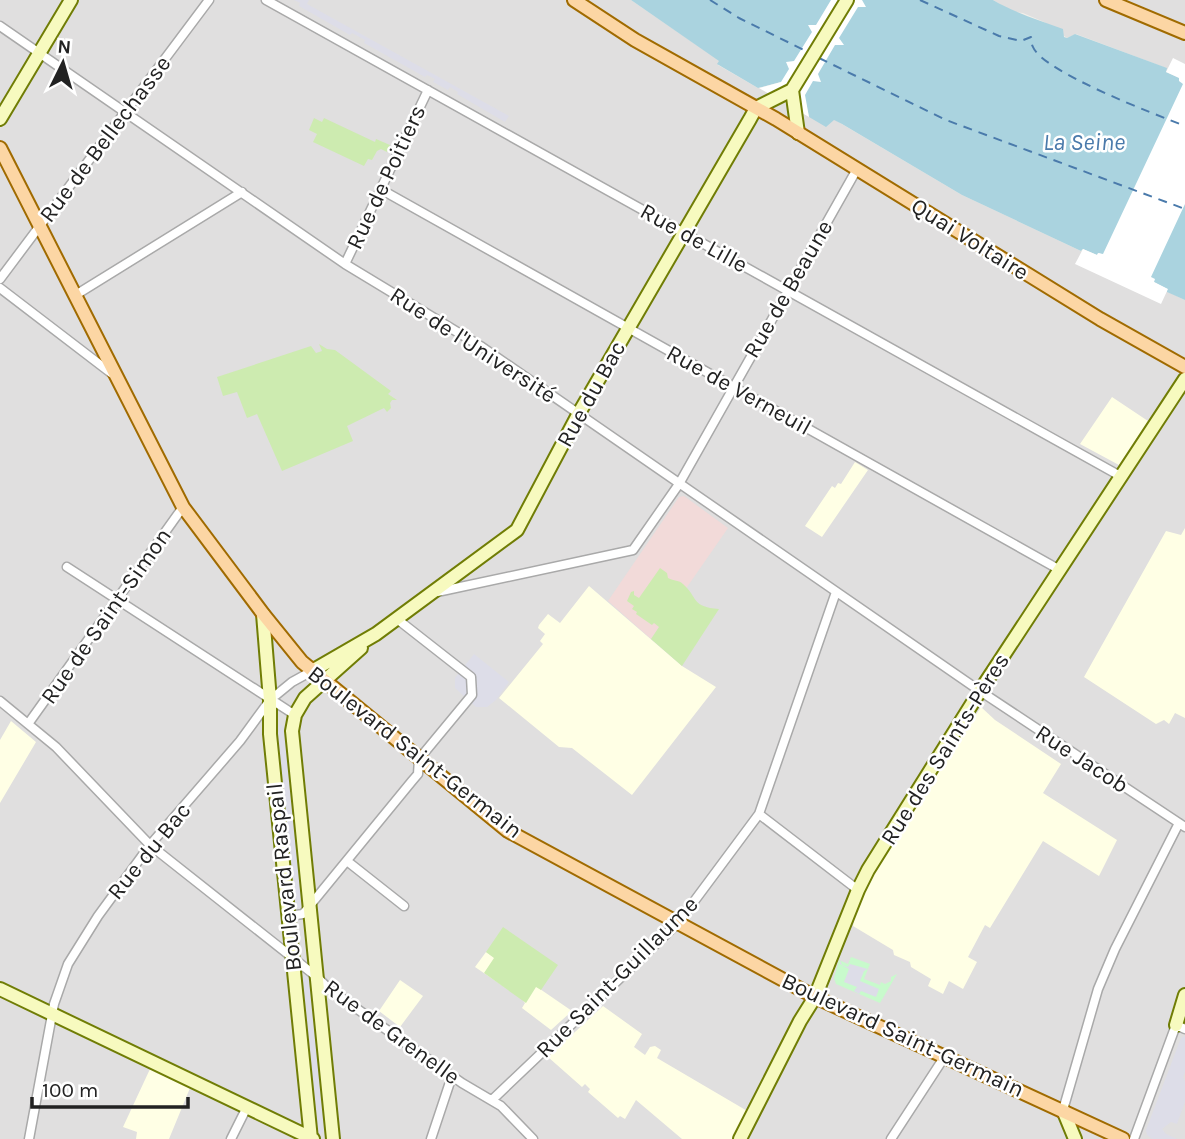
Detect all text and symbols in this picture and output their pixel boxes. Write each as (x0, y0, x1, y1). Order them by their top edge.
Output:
north arrow (28, 28, 98, 98)
text: N (57, 36, 72, 59)
street label: Rue de Bellechasse (34, 50, 176, 228)
street label: Rue de Poitiers (341, 101, 431, 253)
water label: La Seine (1043, 128, 1125, 156)
street label: Quai Voltaire (906, 192, 1034, 286)
street label: Rue de Lille (636, 197, 752, 279)
street label: Rue de Beaune (738, 215, 838, 363)
street label: Rue de l'Université (385, 281, 561, 409)
street label: Rue du Bac (551, 336, 631, 452)
street label: Rue de Verneuil (662, 339, 816, 441)
street label: Rue de Saint-Simon (35, 523, 177, 709)
street label: Rue des Saints-Pères (875, 648, 1015, 850)
street label: Boulevard Saint-Germain (302, 660, 528, 844)
street label: Rue Jacob (1030, 719, 1134, 799)
street label: Boulevard Raspail (261, 782, 307, 972)
street label: Rue du Bac (102, 797, 196, 905)
street label: Rue Saint-Guillaume (531, 891, 703, 1063)
street label: Boulevard Saint-Germain (777, 967, 1029, 1103)
street label: Rue de Grenelle (319, 974, 465, 1090)
scale bar (32, 1066, 187, 1110)
text: 100 m (42, 1078, 99, 1102)

